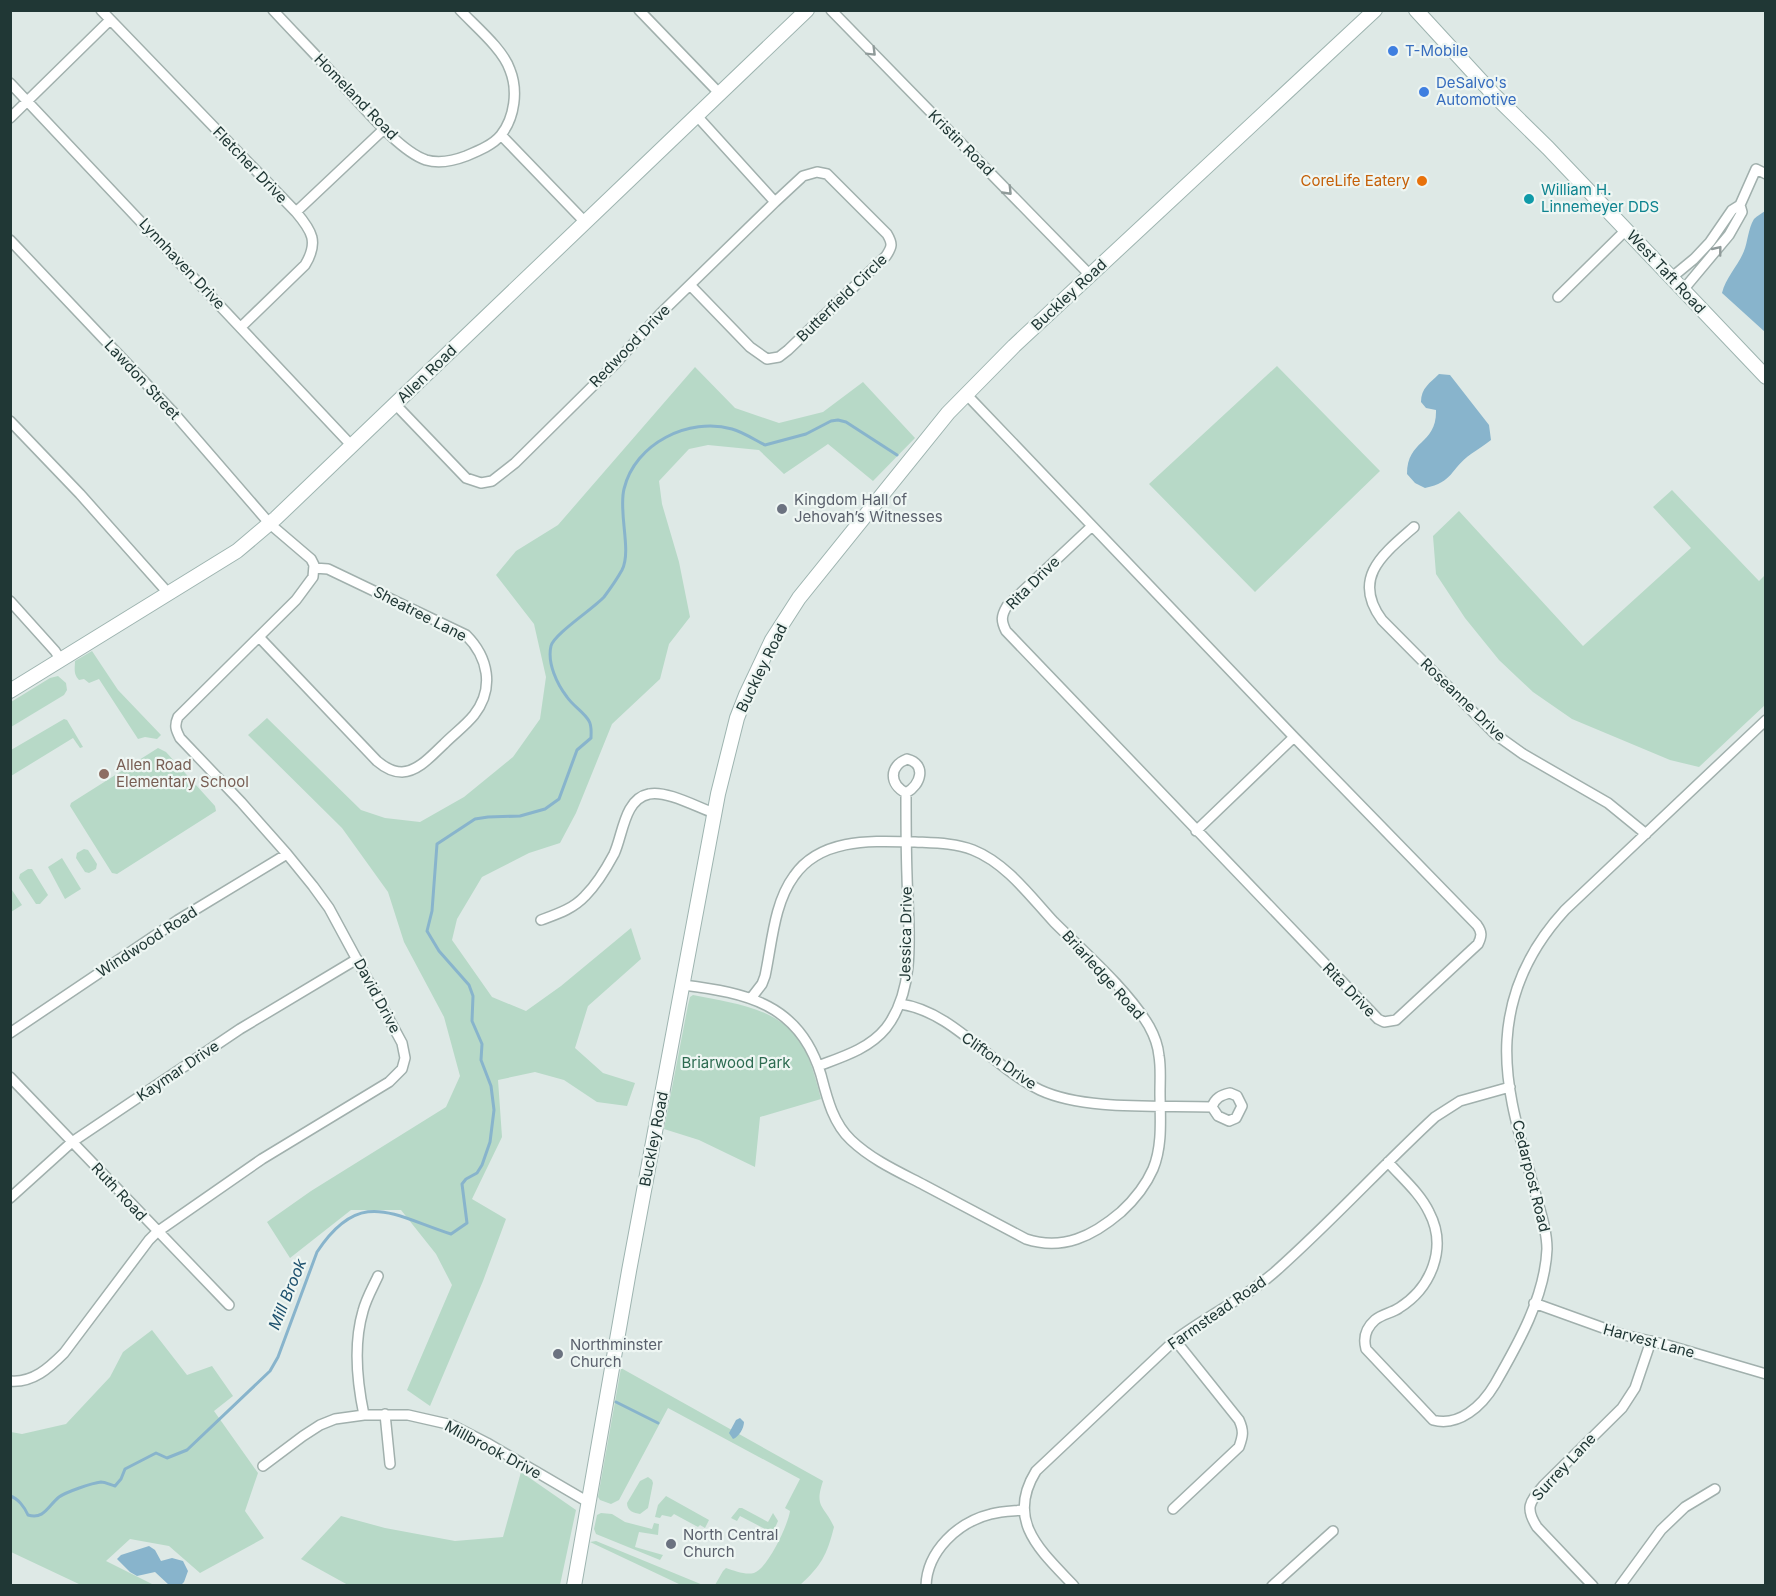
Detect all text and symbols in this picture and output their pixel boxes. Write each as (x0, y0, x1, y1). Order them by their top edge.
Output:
place label: T-Mobile (1405, 41, 1468, 60)
marker: T-Mobile (1386, 44, 1400, 58)
one-way arrow (864, 45, 875, 56)
street label: Homeland Road (310, 50, 402, 144)
place label: DeSalvo's Automotive (1436, 73, 1517, 109)
marker: DeSalvo's Automotive (1417, 85, 1431, 99)
street label: Kristin Road (924, 106, 998, 180)
street label: Fletcher Drive (209, 122, 292, 207)
place label: CoreLife Eatery (1300, 171, 1411, 190)
marker: CoreLife Eatery (1415, 174, 1429, 188)
place label: William H. Linnemeyer DDS (1541, 180, 1659, 216)
one-way arrow (1001, 184, 1012, 195)
marker: William H. Linnemeyer DDS (1522, 192, 1536, 206)
street label: Lynnhaven Drive (135, 214, 230, 313)
street label: West Taft Road (1623, 226, 1710, 317)
one-way arrow (1710, 246, 1721, 257)
street label: Butterfield Circle (792, 250, 891, 346)
street label: Buckley Road (1027, 255, 1110, 334)
street label: Redwood Drive (585, 300, 674, 391)
street label: Lawdon Street (100, 336, 184, 424)
street label: Allen Road (393, 341, 460, 407)
place label: Kingdom Hall of Jehovah’s Witnesses (794, 490, 943, 526)
marker: Kingdom Hall of Jehovah’s Witnesses (775, 502, 789, 516)
street label: Rita Drive (1002, 552, 1063, 613)
street label: Sheatree Lane (370, 582, 470, 645)
street label: Buckley Road (732, 620, 791, 715)
street label: Roseanne Drive (1417, 654, 1510, 745)
place label: Allen Road Elementary School (116, 755, 249, 791)
marker: Allen Road Elementary School (97, 767, 111, 781)
street label: Jessica Drive (895, 886, 916, 982)
street label: Windwood Road (93, 902, 201, 981)
street label: Briarledge Road (1058, 926, 1148, 1023)
street label: David Drive (350, 955, 405, 1036)
street label: Rita Drive (1319, 959, 1380, 1021)
street label: Clifton Drive (958, 1028, 1041, 1093)
street label: Kaymar Drive (133, 1036, 223, 1105)
park label: Briarwood Park (681, 1053, 791, 1072)
street label: Buckley Road (635, 1090, 672, 1188)
street label: Cedarpost Road (1508, 1118, 1555, 1234)
street label: Ruth Road (88, 1159, 151, 1225)
water label: Mill Brook (264, 1255, 310, 1332)
street label: Farmstead Road (1164, 1272, 1269, 1354)
street label: Harvest Lane (1601, 1319, 1697, 1362)
place label: Northminster Church (570, 1335, 663, 1371)
marker: Northminster Church (551, 1347, 565, 1361)
street label: Millbrook Drive (442, 1416, 545, 1483)
street label: Surrey Lane (1528, 1429, 1600, 1504)
place label: North Central Church (683, 1525, 778, 1561)
marker: North Central Church (664, 1537, 678, 1551)

